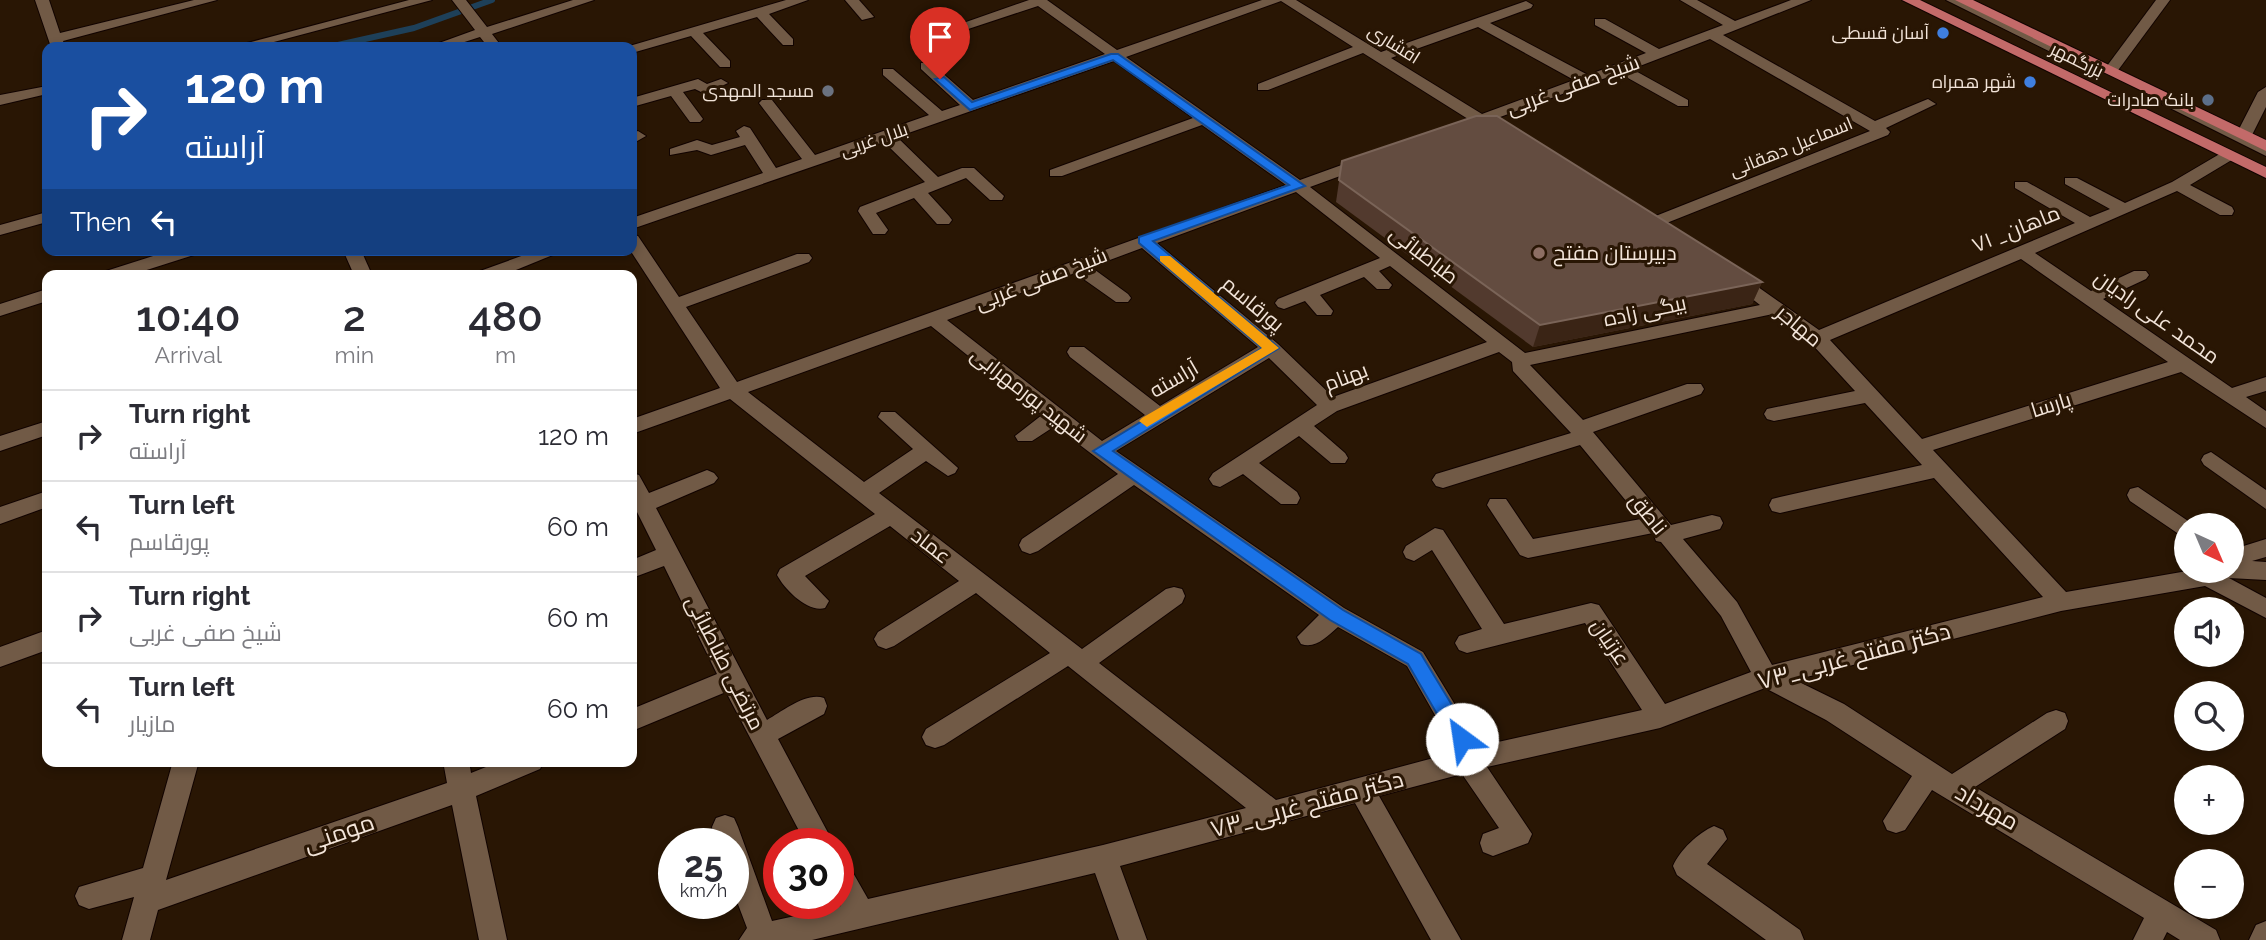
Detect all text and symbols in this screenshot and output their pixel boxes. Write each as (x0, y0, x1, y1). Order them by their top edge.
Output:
pin (910, 7, 970, 79)
icon: arrive (921, 18, 959, 56)
street label: افشاری (1364, 19, 1424, 69)
place label: آسان قسطی (1832, 22, 1929, 44)
marker: آسان قسطی (1935, 25, 1951, 41)
street label: بزرگمهر (2046, 37, 2107, 82)
street label: شیخ صفی غربی (1503, 49, 1643, 122)
text: 120 m (185, 57, 324, 114)
icon: right (70, 70, 161, 161)
place label: شهر همراه (1932, 71, 2016, 93)
marker: شهر همراه (2022, 74, 2038, 90)
place label: مسجد المهدی (702, 80, 814, 102)
marker: مسجد المهدی (820, 83, 836, 99)
place label: بانک صادرات (2107, 89, 2194, 111)
marker: بانک صادرات (2200, 92, 2216, 108)
street label: اسماعیل دهقانی (1726, 112, 1856, 182)
street label: بلال غربی (837, 118, 911, 162)
text: آراسته (185, 128, 265, 165)
street label: ۷۱ _ماهان (1968, 200, 2064, 258)
icon: left (145, 203, 183, 241)
text: Then (70, 207, 131, 237)
street label: طباطبائی (1384, 220, 1464, 290)
place label: دبیرستان مفتح (1553, 240, 1677, 267)
street label: شیخ صفی غربی (971, 242, 1111, 317)
marker: دبیرستان مفتح (1531, 245, 1547, 261)
street label: محمد علی رادیان (2089, 264, 2225, 370)
street label: پورقاسم (1216, 270, 1290, 339)
street label: بیگی زاده (1601, 290, 1689, 332)
text: 10:40 (136, 292, 240, 341)
text: 2 (343, 292, 366, 341)
text: 480 (468, 292, 543, 341)
street label: مهاجر (1770, 299, 1827, 353)
text: Arrival (155, 341, 222, 368)
text: min (335, 341, 374, 368)
text: m (495, 341, 516, 368)
street label: شهید پورمهرابی (965, 341, 1092, 449)
street label: آراسته (1145, 354, 1203, 403)
street label: بهنام (1320, 357, 1372, 398)
street label: پارسا (2028, 386, 2075, 424)
text: Turn right (129, 399, 250, 429)
icon: right (70, 417, 108, 455)
text: 120 m (538, 421, 609, 451)
text: آراسته (129, 437, 187, 464)
street label: ناطق (1623, 488, 1673, 540)
text: Turn left (129, 490, 235, 520)
icon: left (70, 508, 108, 546)
text: 60 m (547, 512, 609, 542)
north arrow (2174, 513, 2244, 583)
map controls (2174, 513, 2244, 919)
street label: عماد (907, 523, 956, 569)
text: پورقاسم (129, 528, 209, 555)
text: Turn right (129, 581, 250, 611)
street label: مرتضی طباطبائی (680, 591, 770, 735)
button: sound (2174, 597, 2244, 667)
icon: right (70, 599, 108, 637)
text: 60 m (547, 603, 609, 633)
street label: عزتیان (1585, 614, 1635, 670)
street label: ۷۳_دکتر مفتح غربی (1754, 616, 1954, 697)
text: شیخ صفی غربی (129, 619, 282, 646)
text: Turn left (129, 672, 235, 702)
button: search (2174, 681, 2244, 751)
icon: left (70, 690, 108, 728)
text: 60 m (547, 694, 609, 724)
position arrow (1425, 702, 1499, 776)
text: مازیار (129, 710, 176, 737)
street label: ۷۳_دکتر مفتح غربی (1207, 764, 1407, 845)
button: + (2174, 765, 2244, 835)
street label: مهرداد (1951, 777, 2024, 836)
street label: مومنی (300, 807, 378, 858)
speed limit sign: 30 (763, 828, 854, 919)
text: 25 (684, 844, 723, 885)
button: − (2174, 849, 2244, 919)
text: km/h (680, 880, 727, 901)

